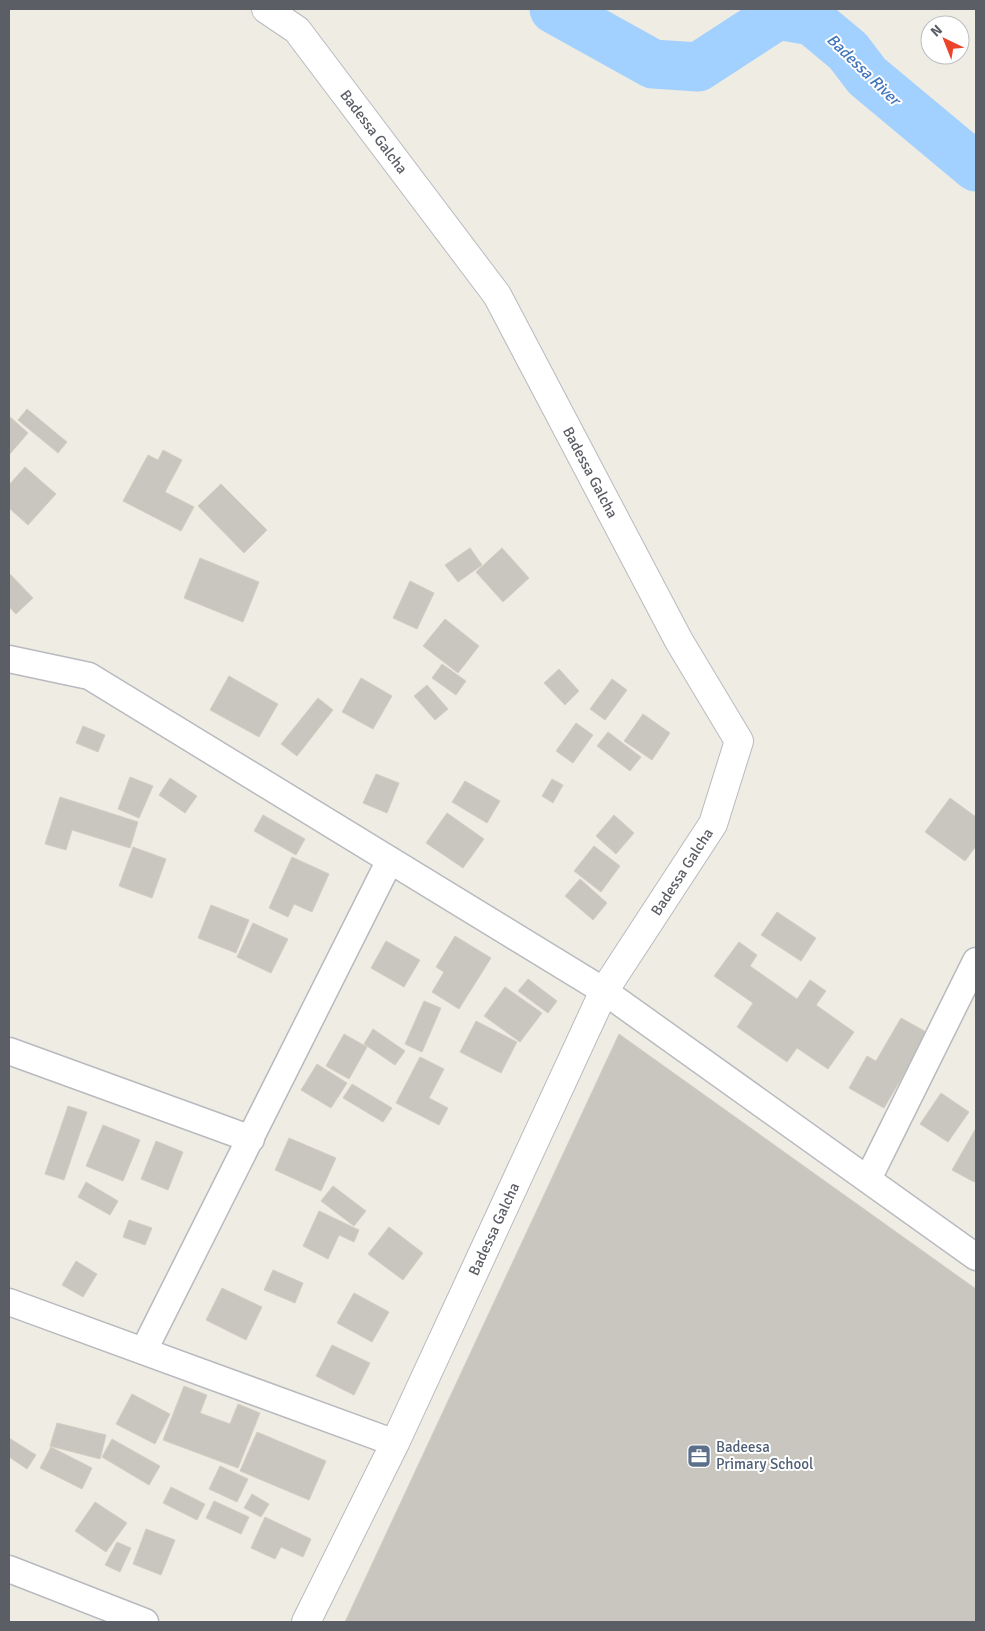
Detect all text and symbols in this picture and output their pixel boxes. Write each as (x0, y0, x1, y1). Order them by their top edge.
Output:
north arrow (920, 15, 970, 65)
text: N (927, 21, 946, 40)
water label: Badessa River (822, 30, 906, 111)
street label: Badessa Galcha (336, 86, 411, 177)
street label: Badessa Galcha (559, 424, 622, 521)
street label: Badessa Galcha (647, 825, 717, 919)
street label: Badessa Galcha (465, 1180, 523, 1278)
place label: Badeesa Primary School (716, 1438, 813, 1473)
office icon: Badeesa Primary School (686, 1443, 712, 1469)

